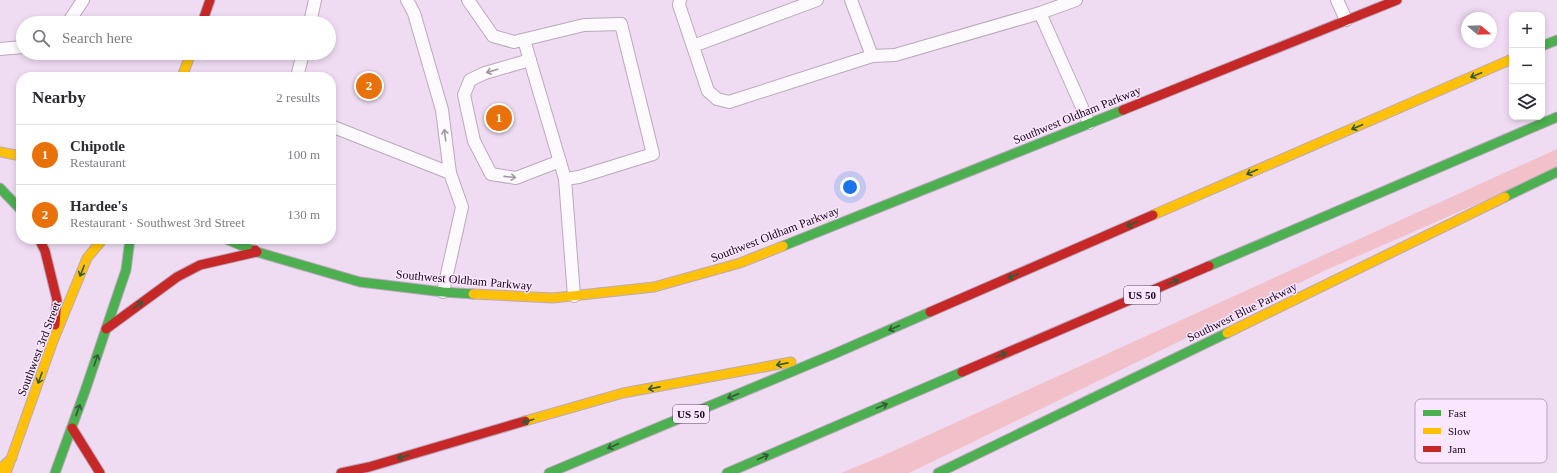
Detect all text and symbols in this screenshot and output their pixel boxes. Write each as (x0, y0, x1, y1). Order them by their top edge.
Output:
north arrow (1461, 12, 1497, 48)
map controls (1509, 12, 1545, 120)
button: + (1509, 12, 1545, 48)
search box (16, 16, 336, 60)
icon: search (30, 27, 52, 49)
text: Search here (62, 30, 132, 46)
button: − (1509, 48, 1545, 84)
one-way arrow (486, 68, 499, 75)
pin: 2 (356, 71, 382, 101)
one-way arrow (1471, 72, 1483, 79)
street label: Southwest Oldham Parkway (1011, 83, 1143, 147)
button: layers (1509, 84, 1545, 120)
text: Nearby (32, 88, 86, 107)
text: 2 results (276, 90, 320, 105)
pin: 1 (486, 103, 512, 133)
one-way arrow (1351, 123, 1363, 131)
one-way arrow (441, 129, 449, 142)
text: Chipotle (70, 138, 125, 154)
text: 1 (42, 147, 48, 162)
text: 100 m (287, 147, 320, 162)
text: Restaurant (70, 155, 126, 170)
one-way arrow (1246, 169, 1258, 177)
one-way arrow (503, 173, 516, 180)
your location (840, 177, 860, 197)
text: Hardee's (70, 198, 128, 214)
street label: Southwest Oldham Parkway (709, 203, 841, 265)
text: 2 (42, 207, 48, 222)
text: 130 m (287, 207, 320, 222)
text: Restaurant · Southwest 3rd Street (70, 215, 245, 230)
one-way arrow (1127, 221, 1139, 229)
one-way arrow (77, 265, 85, 277)
street label: Southwest Oldham Parkway (395, 267, 533, 293)
one-way arrow (1008, 273, 1020, 280)
one-way arrow (1166, 278, 1178, 285)
street label: Southwest Blue Parkway (1185, 279, 1299, 345)
road number: US 50 (1124, 286, 1160, 304)
street label: Southwest 3rd Street (15, 299, 64, 398)
one-way arrow (132, 301, 143, 310)
one-way arrow (888, 325, 900, 332)
one-way arrow (995, 351, 1007, 358)
one-way arrow (93, 353, 100, 366)
one-way arrow (776, 360, 789, 368)
one-way arrow (36, 372, 44, 384)
one-way arrow (648, 384, 661, 392)
one-way arrow (728, 393, 740, 401)
legend (1415, 399, 1547, 463)
one-way arrow (876, 402, 888, 409)
one-way arrow (75, 405, 83, 417)
road number: US 50 (673, 405, 709, 423)
text: Fast (1448, 407, 1466, 419)
one-way arrow (522, 418, 535, 425)
text: Slow (1448, 425, 1471, 437)
one-way arrow (608, 443, 620, 451)
text: Jam (1448, 443, 1466, 455)
one-way arrow (756, 453, 768, 460)
one-way arrow (397, 454, 410, 461)

